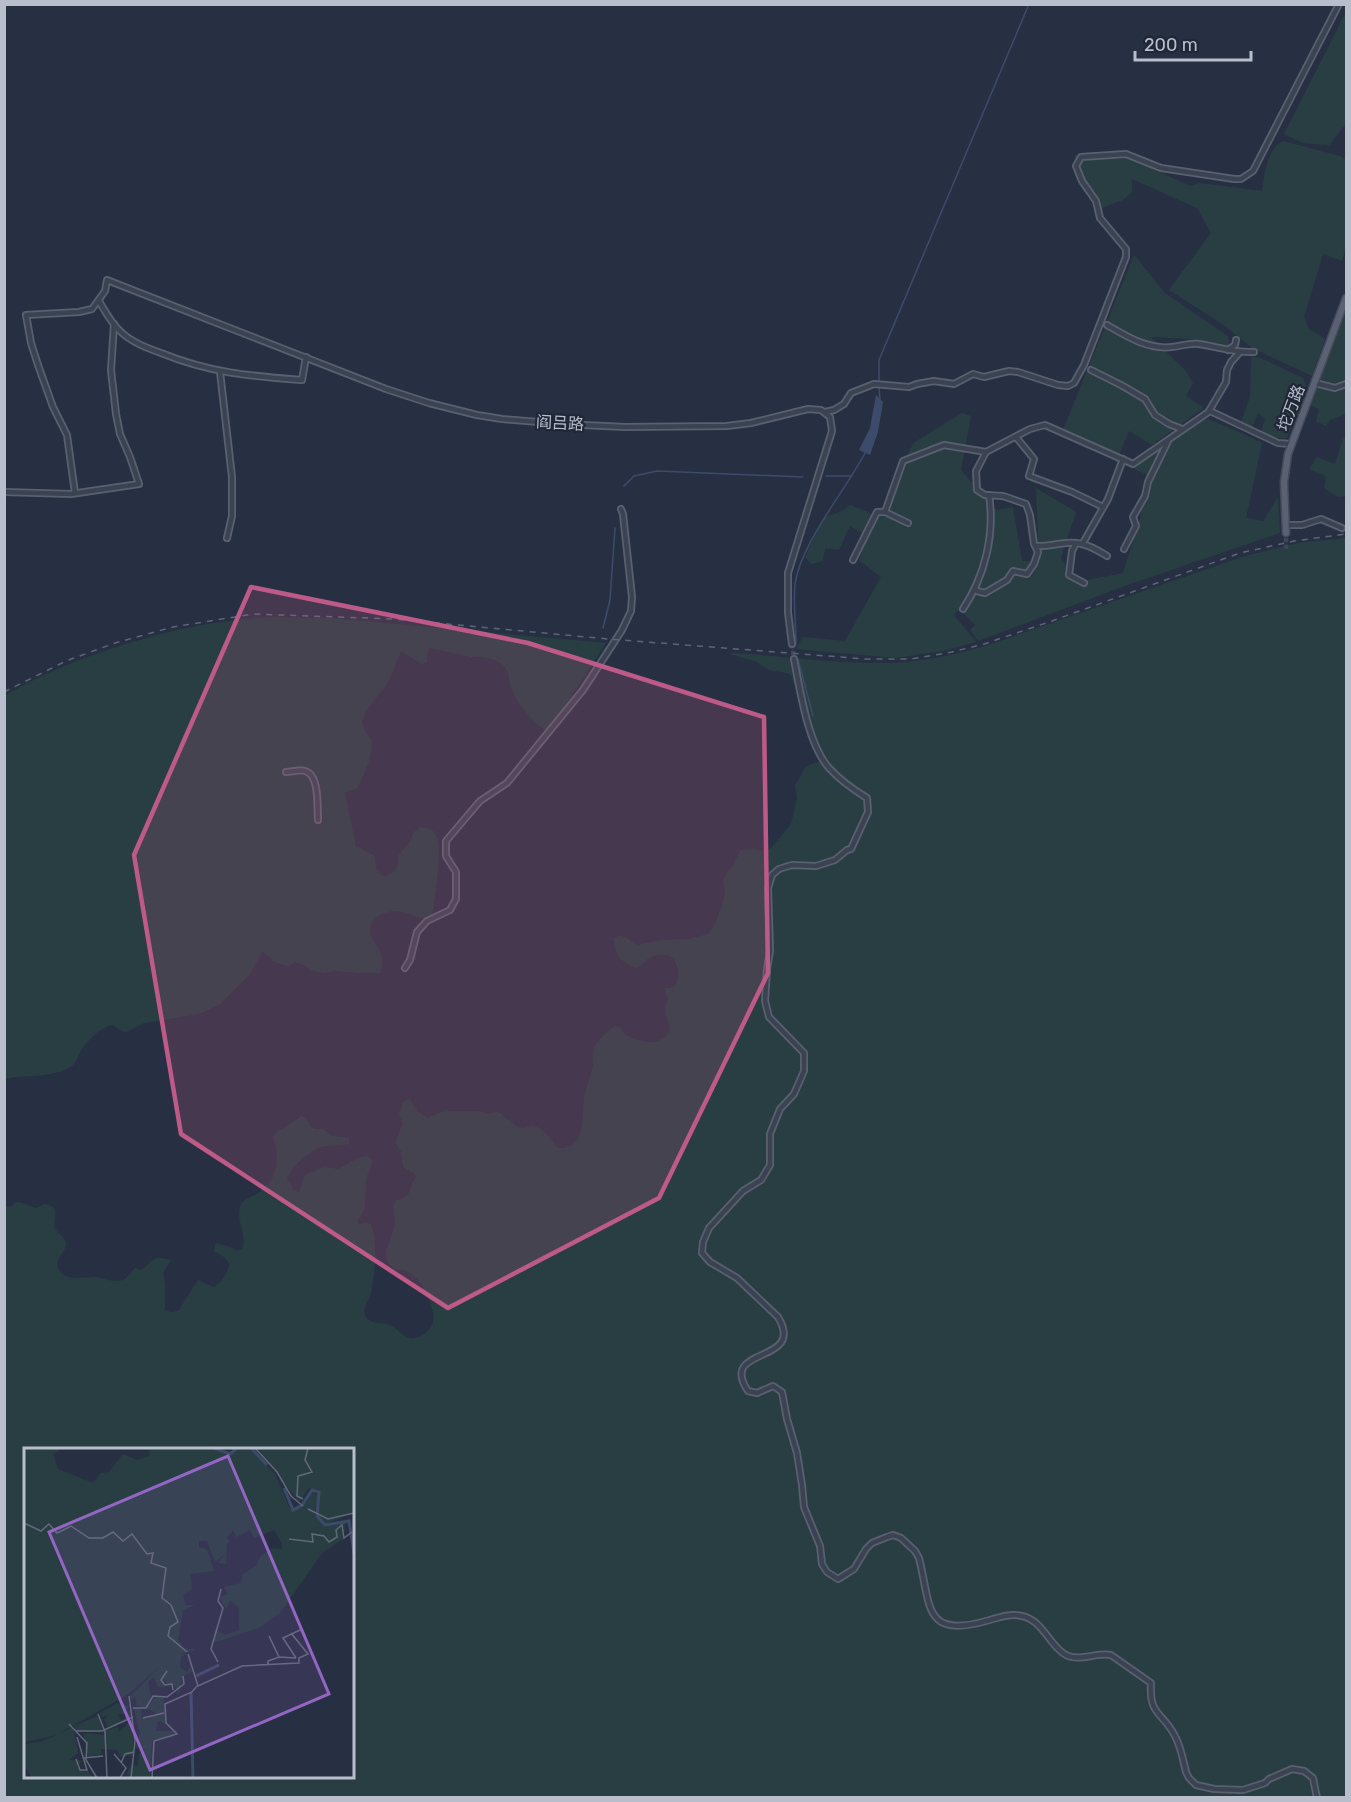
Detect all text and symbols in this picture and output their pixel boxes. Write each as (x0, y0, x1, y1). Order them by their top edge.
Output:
scale bar (1135, 24, 1250, 62)
text: 200 m (1144, 34, 1198, 56)
street label: 坨万路 (1274, 382, 1308, 434)
street label: 阎吕路 (536, 412, 584, 434)
inset map (24, 1448, 354, 1778)

